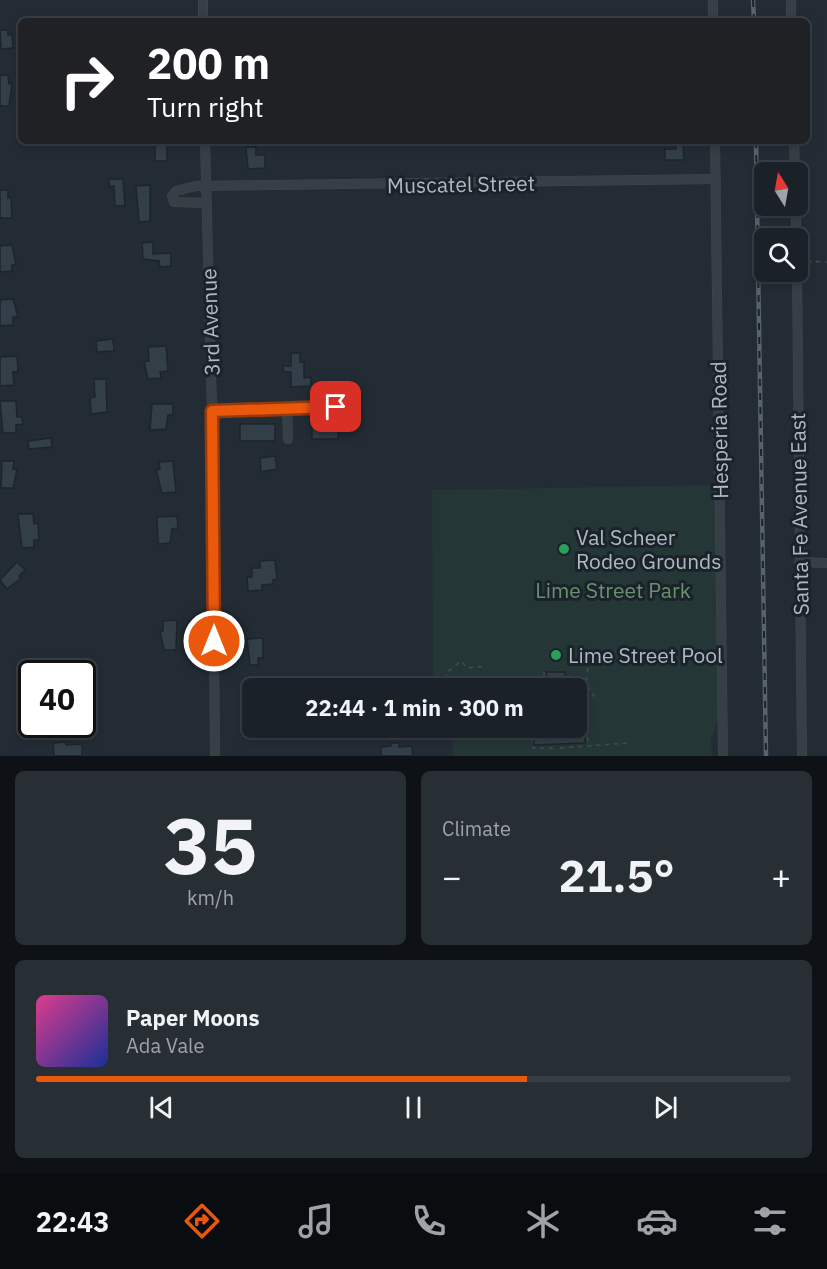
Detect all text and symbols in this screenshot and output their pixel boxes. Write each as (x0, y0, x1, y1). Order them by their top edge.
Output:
text: 200 m (147, 36, 270, 91)
icon: right (48, 42, 126, 120)
text: Turn right (147, 89, 264, 124)
north arrow (754, 162, 808, 216)
map controls (754, 162, 808, 282)
street label: Muscatel Street (387, 169, 535, 199)
button: search (754, 228, 808, 282)
street label: 3rd Avenue (194, 268, 226, 376)
street label: Hesperia Road (704, 361, 734, 499)
pin (310, 381, 361, 432)
icon: arrive (319, 390, 352, 423)
street label: Santa Fe Avenue East (783, 412, 815, 616)
place label: Val Scheer Rodeo Grounds (576, 523, 722, 575)
marker: Val Scheer Rodeo Grounds (557, 542, 571, 556)
park label: Lime Street Park (535, 576, 691, 604)
position arrow (182, 609, 246, 673)
place label: Lime Street Pool (568, 641, 723, 669)
marker: Lime Street Pool (549, 648, 563, 662)
speed limit sign: 40 (18, 660, 96, 738)
text: 22:44 · 1 min · 300 m (305, 693, 524, 722)
text: 35 (164, 794, 257, 895)
text: Climate (442, 815, 511, 842)
text: 21.5° (558, 846, 675, 904)
text: − (442, 855, 462, 898)
text: + (771, 855, 791, 898)
text: km/h (187, 884, 234, 911)
text: Paper Moons (126, 1003, 259, 1032)
text: Ada Vale (126, 1032, 205, 1059)
icon: previous (145, 1091, 178, 1124)
icon: pause (397, 1091, 430, 1124)
icon: next (649, 1091, 682, 1124)
icon: directions (181, 1200, 223, 1242)
icon: music (295, 1200, 337, 1242)
icon: phone (408, 1200, 450, 1242)
icon: climate (522, 1200, 564, 1242)
icon: car (636, 1200, 678, 1242)
icon: filters (749, 1200, 791, 1242)
text: 22:43 (36, 1204, 110, 1239)

